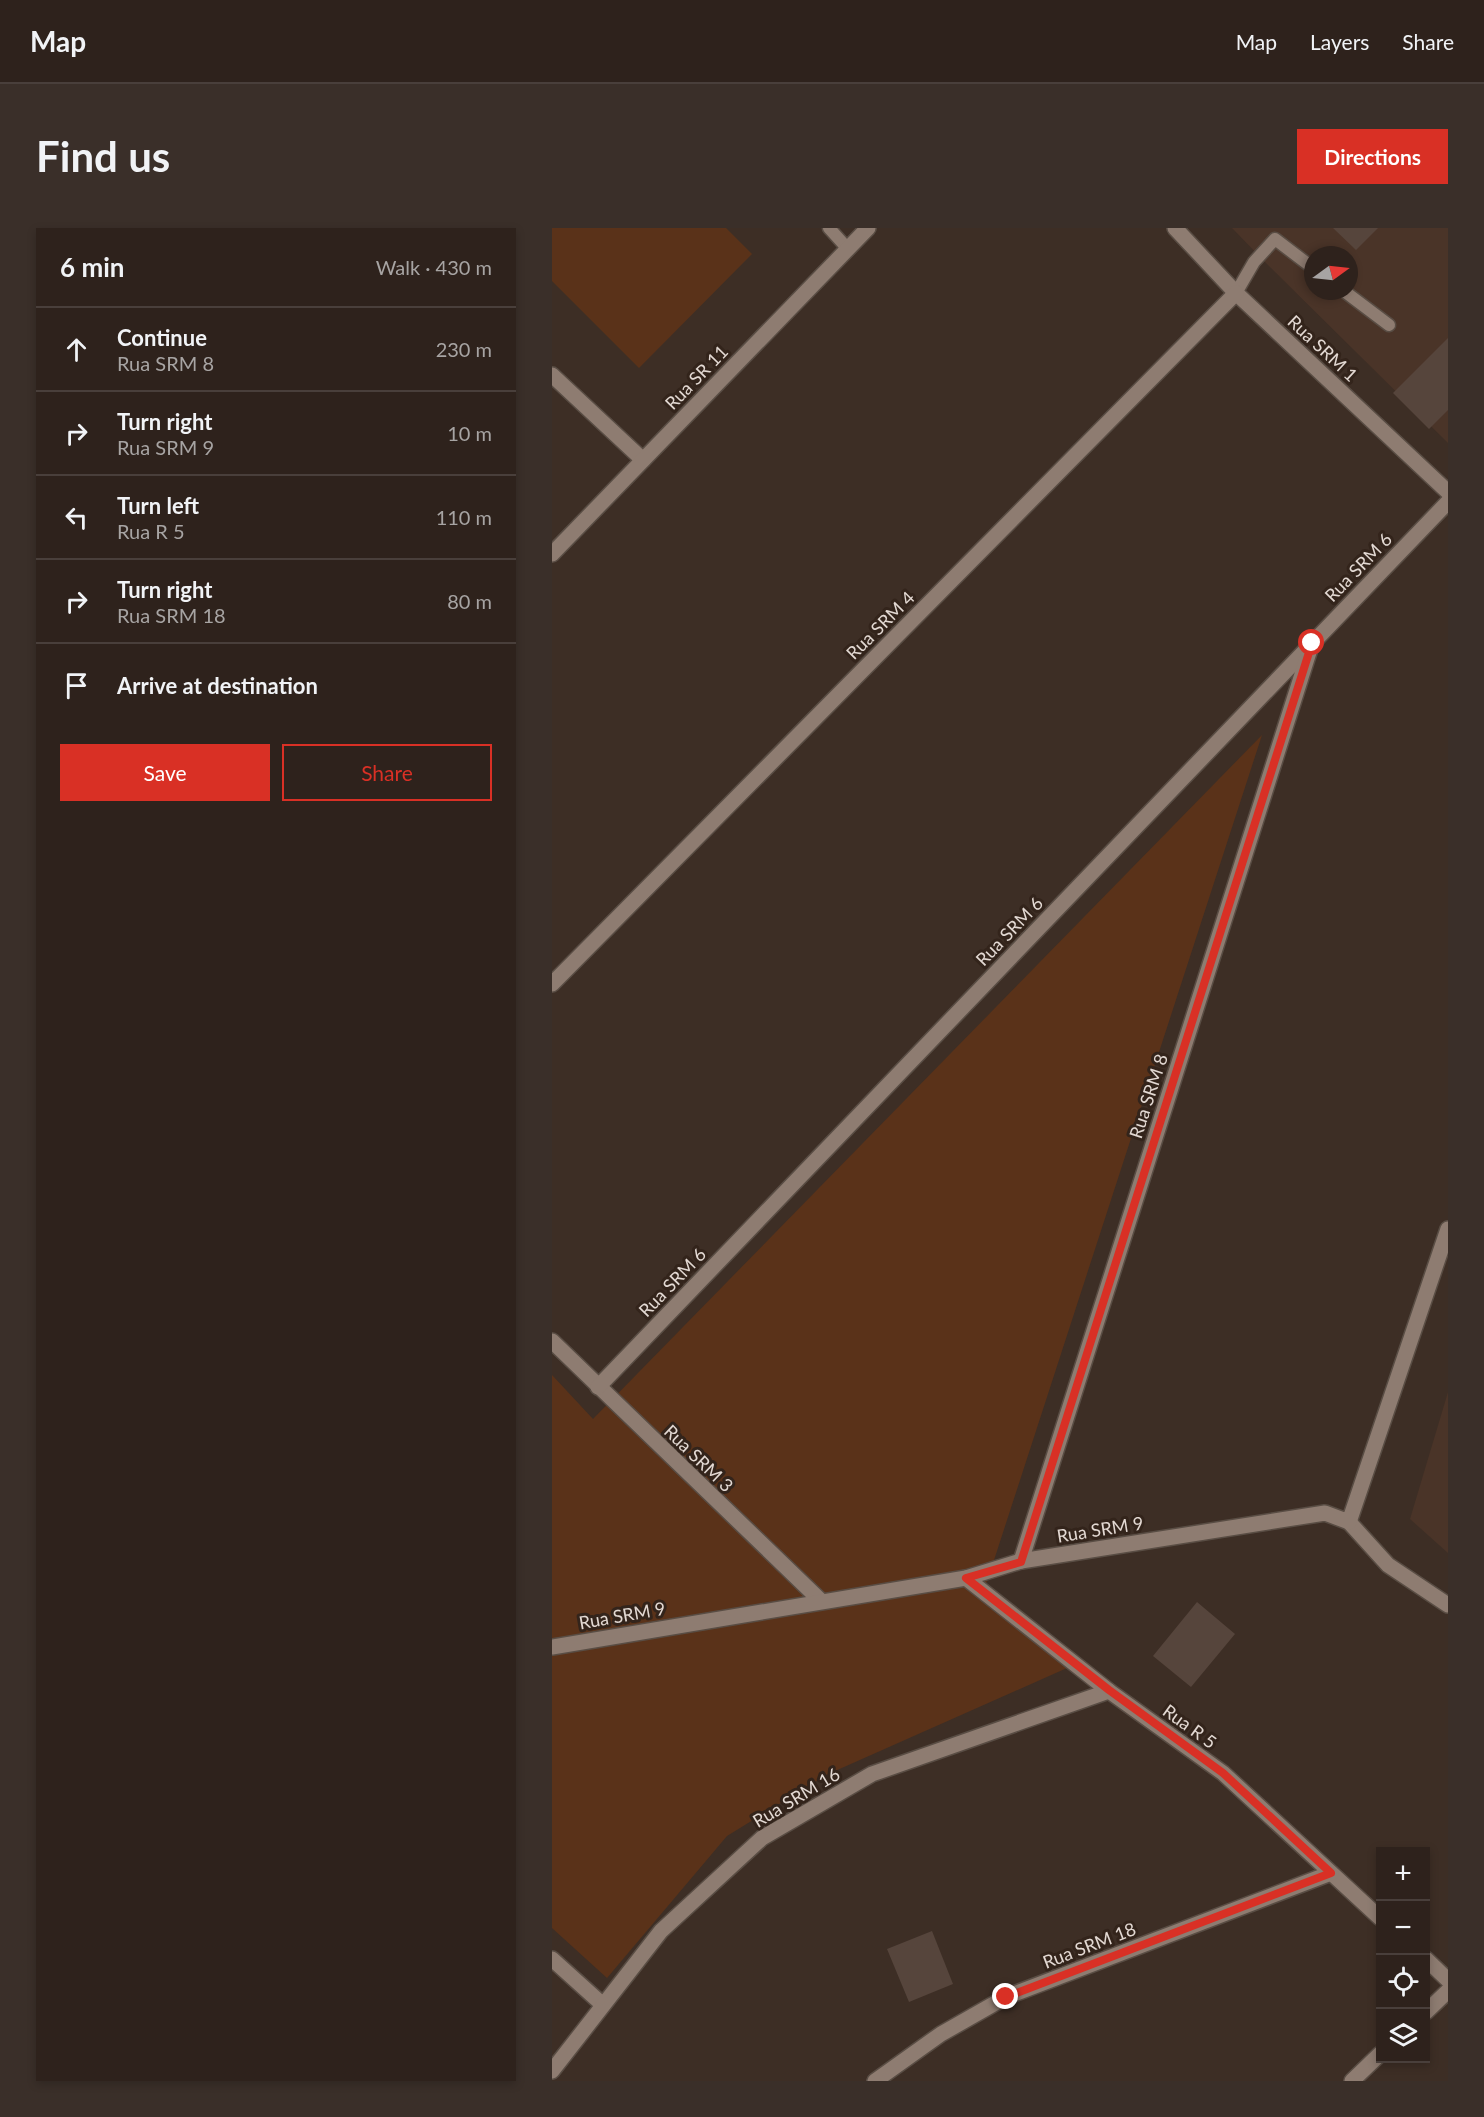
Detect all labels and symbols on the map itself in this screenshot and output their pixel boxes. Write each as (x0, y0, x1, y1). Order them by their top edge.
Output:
north arrow (1304, 246, 1358, 300)
street label: Rua SRM 1 (1284, 310, 1362, 386)
street label: Rua SR 11 (660, 340, 732, 414)
street label: Rua SRM 6 (1320, 528, 1396, 606)
street label: Rua SRM 4 (841, 586, 919, 664)
route start (1298, 629, 1324, 655)
street label: Rua SRM 6 (971, 892, 1047, 970)
street label: Rua SRM 8 (1124, 1051, 1172, 1141)
street label: Rua SRM 6 (634, 1243, 710, 1321)
street label: Rua SRM 3 (660, 1420, 738, 1496)
street label: Rua SRM 9 (1055, 1511, 1145, 1547)
street label: Rua SRM 9 (577, 1597, 667, 1633)
street label: Rua R 5 (1159, 1699, 1221, 1753)
street label: Rua SRM 16 (748, 1762, 844, 1832)
street label: Rua SRM 18 (1039, 1917, 1139, 1973)
route end (992, 1983, 1018, 2009)

